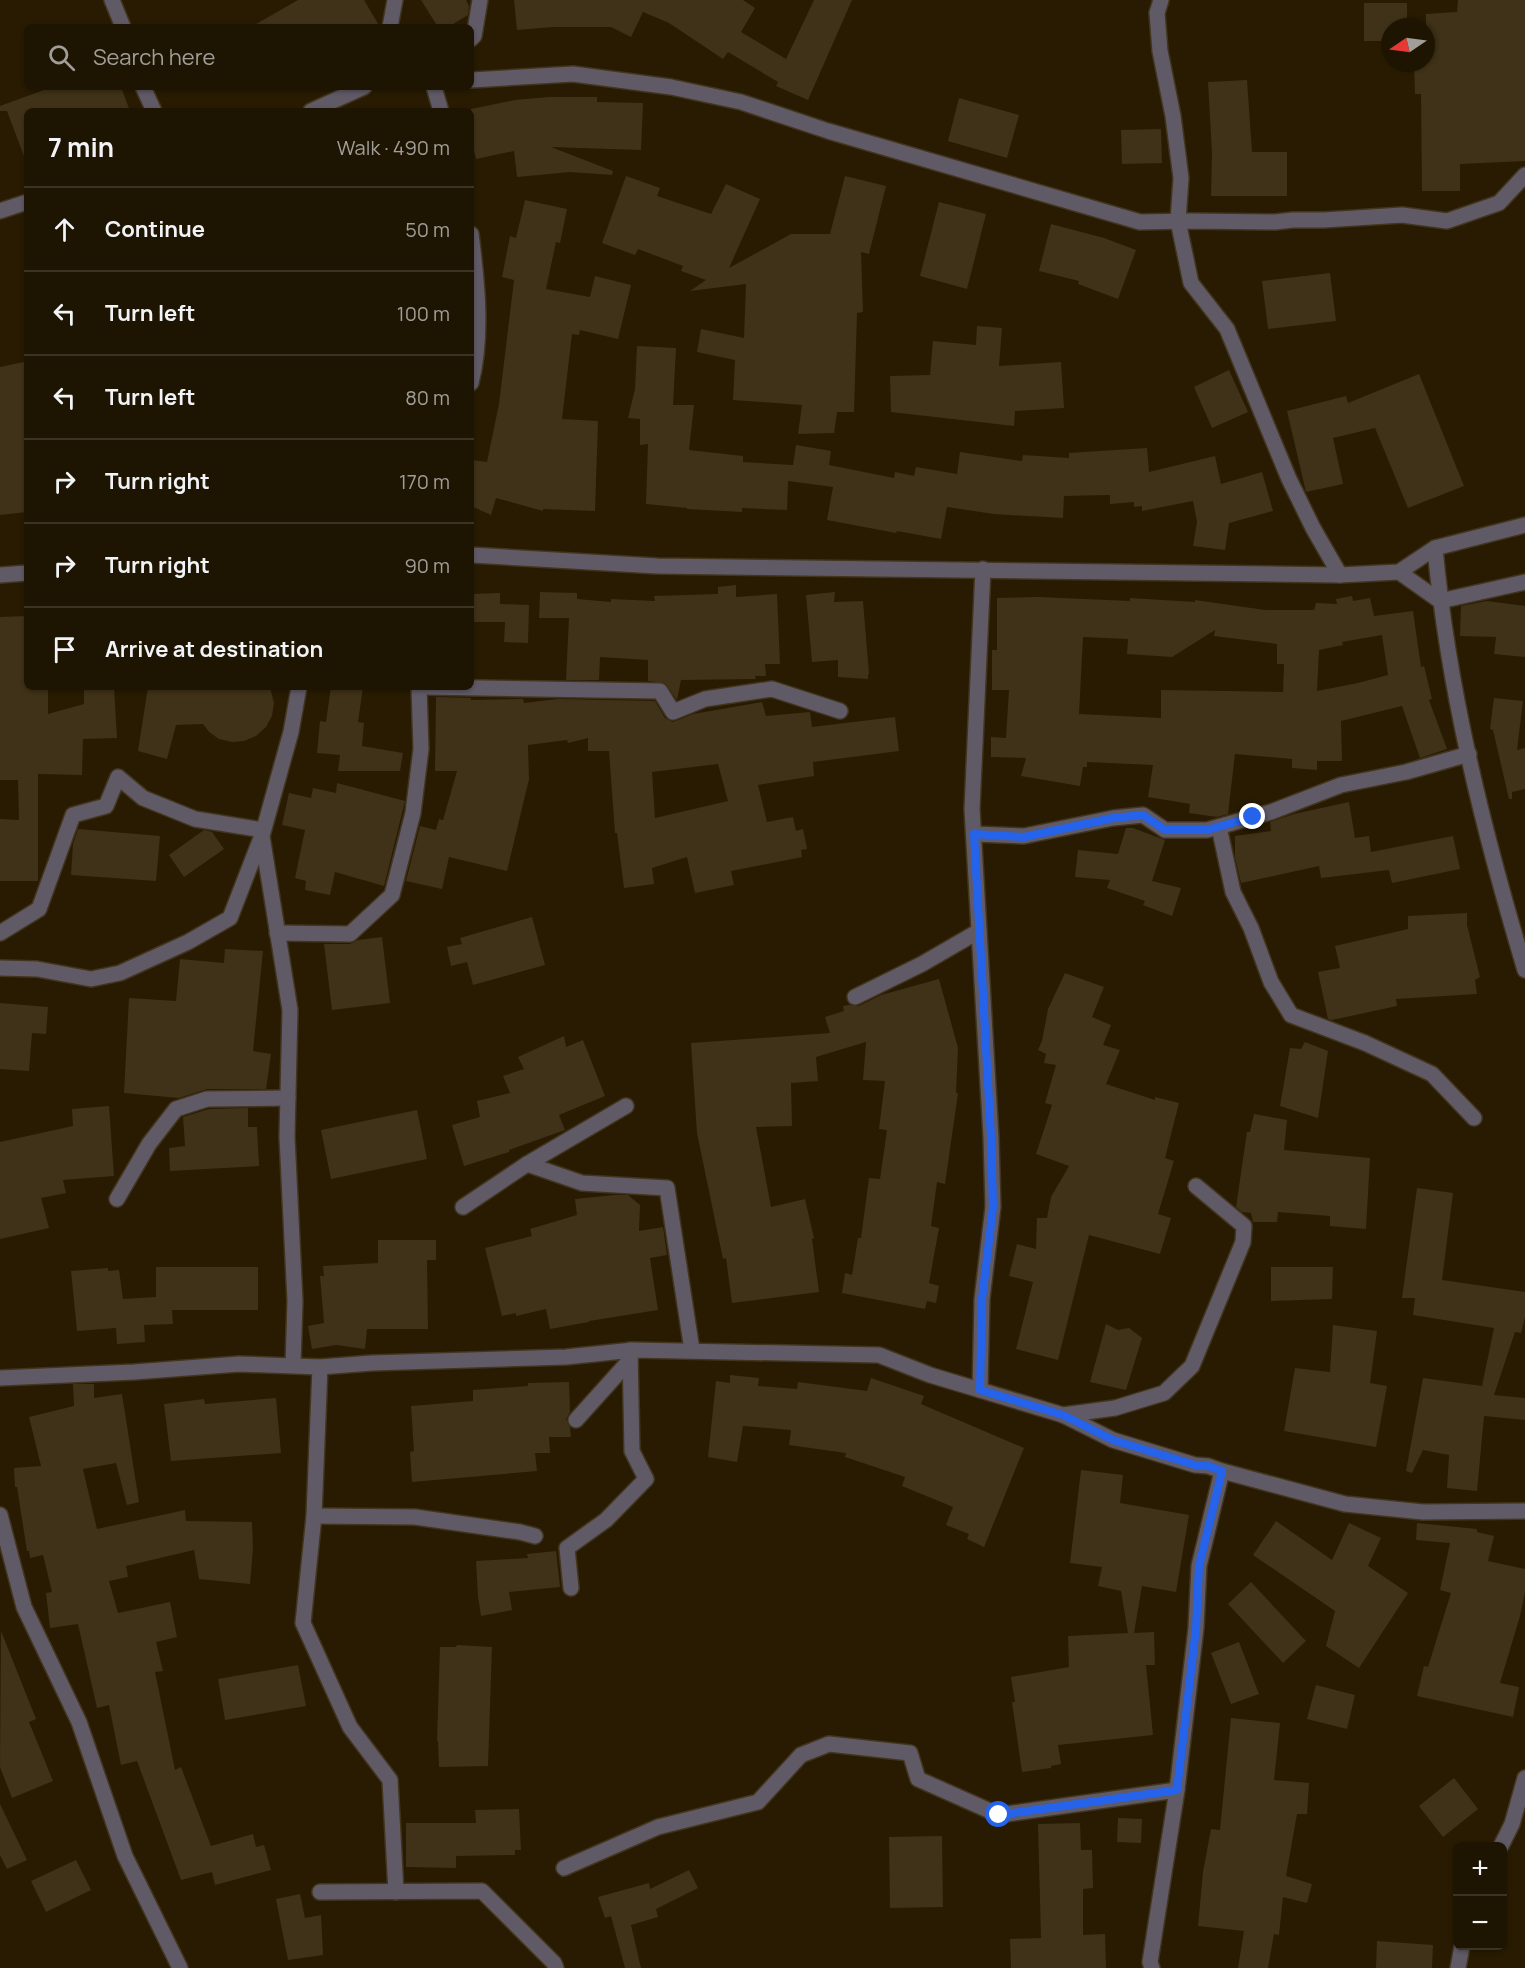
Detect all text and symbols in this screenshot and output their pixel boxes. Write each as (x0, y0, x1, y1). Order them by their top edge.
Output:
north arrow (1381, 18, 1435, 72)
search box (24, 24, 474, 90)
icon: search (45, 41, 78, 74)
text: Search here (93, 42, 215, 72)
text: 7 min (48, 129, 114, 165)
text: Walk · 490 m (337, 134, 450, 161)
icon: ahead (48, 213, 81, 246)
text: Continue (105, 214, 205, 244)
text: 50 m (405, 216, 450, 243)
icon: left (48, 297, 81, 330)
text: Turn left (105, 298, 195, 328)
text: 100 m (397, 300, 450, 327)
icon: left (48, 381, 81, 414)
text: Turn left (105, 382, 195, 412)
text: 80 m (405, 384, 450, 411)
icon: right (48, 465, 81, 498)
text: Turn right (105, 466, 210, 496)
text: 170 m (399, 468, 450, 495)
icon: right (48, 549, 81, 582)
text: Turn right (105, 550, 210, 580)
text: 90 m (404, 552, 450, 579)
icon: arrive (48, 633, 81, 666)
text: Arrive at destination (105, 634, 323, 664)
route end (1239, 803, 1265, 829)
route start (985, 1801, 1011, 1827)
map controls (1453, 1842, 1507, 1950)
button: + (1453, 1842, 1507, 1896)
button: − (1453, 1896, 1507, 1950)

